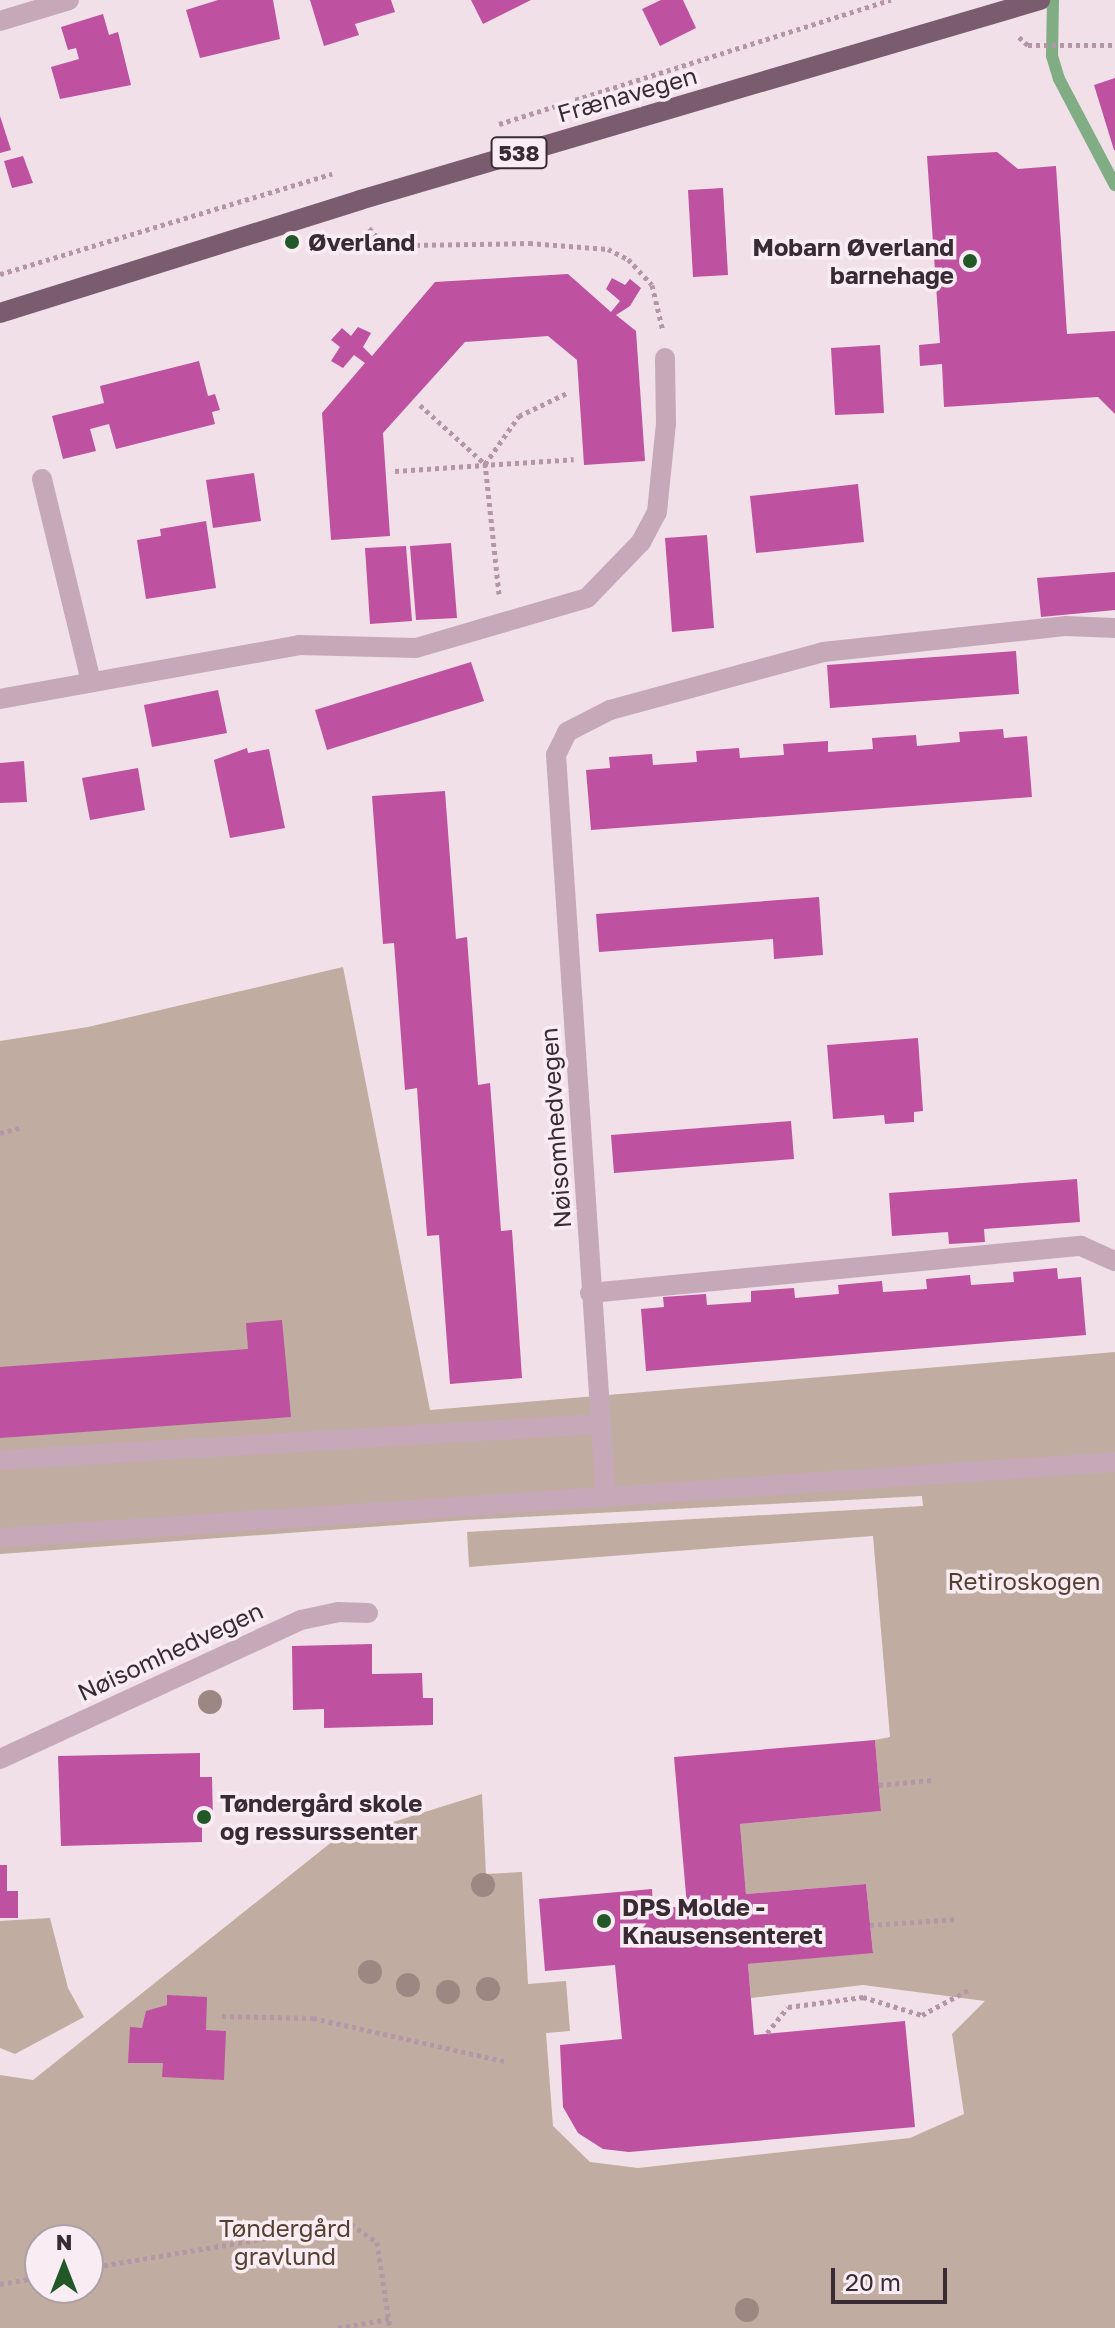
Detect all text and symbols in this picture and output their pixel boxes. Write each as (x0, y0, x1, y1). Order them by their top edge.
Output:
street label: Frænavegen (554, 60, 700, 128)
road number: 538 (489, 135, 549, 171)
place label: Øverland (308, 228, 415, 256)
marker: Øverland (283, 233, 301, 251)
place label: Mobarn Øverland barnehage (753, 233, 954, 289)
marker: Mobarn Øverland barnehage (961, 252, 979, 270)
street label: Nøisomhedvegen (534, 1027, 576, 1229)
park label: Retiroskogen (947, 1567, 1101, 1595)
street label: Nøisomhedvegen (73, 1595, 267, 1707)
place label: Tøndergård skole og ressurssenter (220, 1789, 422, 1845)
marker: Tøndergård skole og ressurssenter (195, 1808, 213, 1826)
place label: DPS Molde - Knausensenteret (622, 1893, 823, 1949)
marker: DPS Molde - Knausensenteret (593, 1910, 615, 1932)
park label: Tøndergård gravlund (219, 2214, 351, 2270)
north arrow (24, 2224, 104, 2304)
text: N (56, 2228, 72, 2255)
scale bar (835, 2252, 951, 2302)
text: 20 m (845, 2267, 901, 2296)

